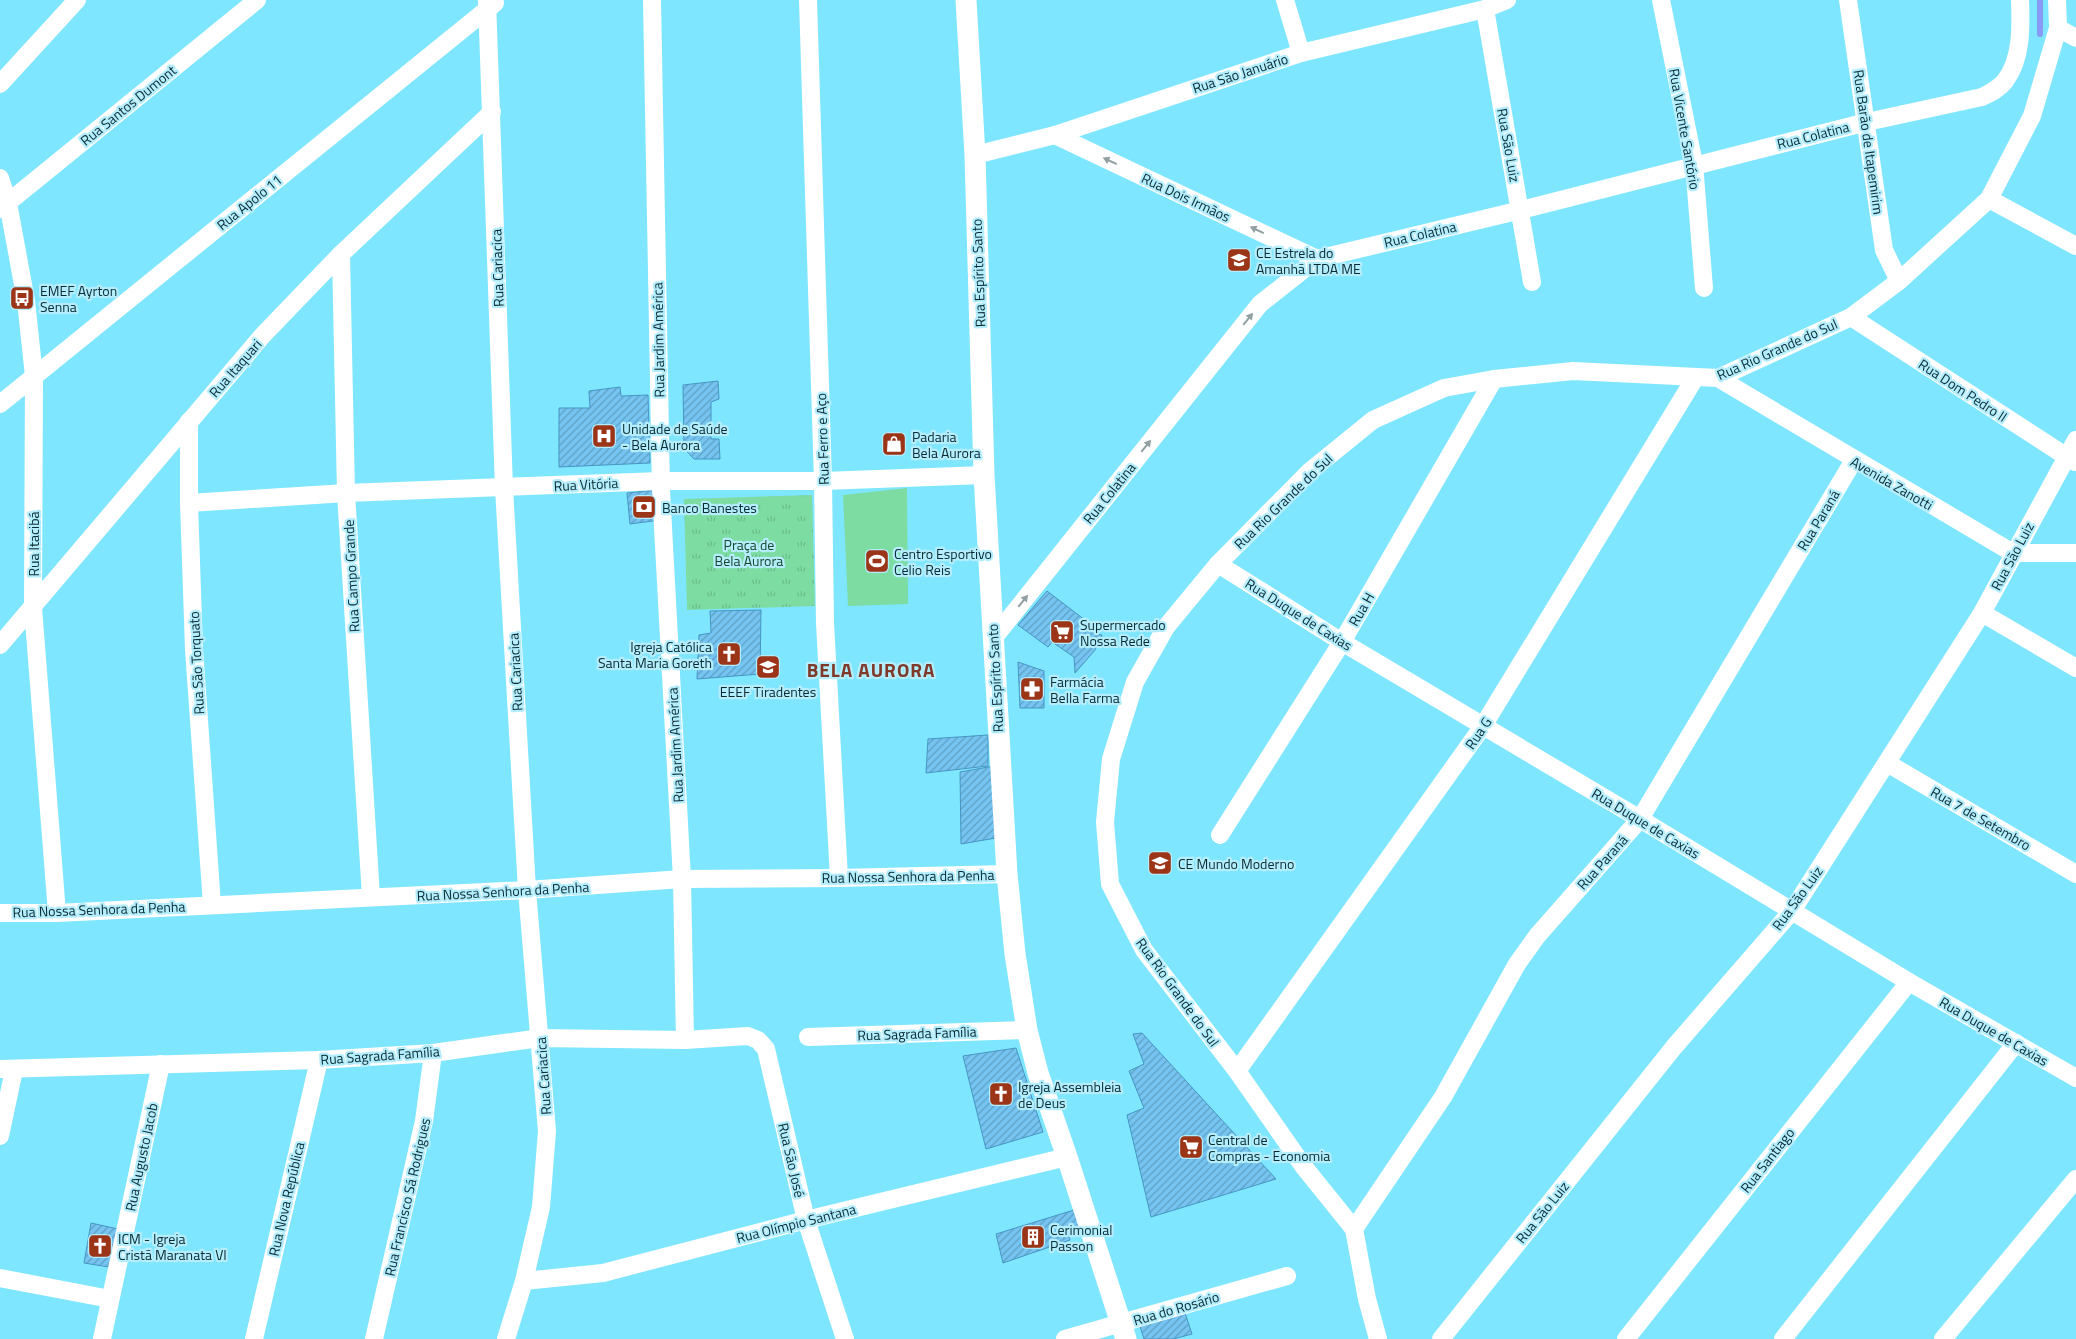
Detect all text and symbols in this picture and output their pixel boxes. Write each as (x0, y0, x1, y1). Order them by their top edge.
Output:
street label: Rua São Januário (1189, 48, 1291, 98)
street label: Rua Santos Dumont (76, 60, 181, 150)
street label: Rua Vicente Santório (1664, 67, 1706, 191)
street label: Rua Barão de Itapemirim (1848, 68, 1890, 216)
street label: Rua São Luiz (1492, 106, 1526, 184)
street label: Rua Colatina (1775, 116, 1851, 154)
one-way arrow (1103, 157, 1118, 165)
street label: Rua Dois Irmãos (1138, 167, 1234, 227)
street label: Rua Apolo 11 (212, 169, 286, 235)
street label: Rua Colatina (1382, 215, 1458, 253)
street label: Rua Espírito Santo (966, 218, 990, 328)
one-way arrow (1250, 226, 1264, 234)
street label: Rua Cariacica (485, 229, 509, 307)
place label: CE Estrela do Amanhã LTDA ME (1256, 242, 1361, 279)
school or university icon: CE Estrela do Amanhã LTDA ME (1226, 247, 1252, 273)
place label: EMEF Ayrton Senna (40, 280, 117, 317)
street label: Rua Jardim América (646, 282, 670, 398)
bus stop icon: EMEF Ayrton Senna (9, 285, 35, 311)
one-way arrow (1243, 313, 1253, 326)
street label: Rua Rio Grande do Sul (1713, 313, 1841, 385)
street label: Rua Itaquari (204, 334, 266, 402)
street label: Rua Dom Pedro II (1914, 353, 2012, 427)
street label: Rua Ferro e Aço (810, 393, 834, 485)
place label: Unidade de Saúde - Bela Aurora (622, 418, 728, 455)
hospital icon: Unidade de Saúde - Bela Aurora (591, 423, 617, 449)
place label: Padaria Bela Aurora (912, 426, 981, 463)
shop icon: Padaria Bela Aurora (881, 431, 907, 457)
one-way arrow (1141, 440, 1152, 453)
street label: Rua Rio Grande do Sul (1229, 448, 1337, 554)
street label: Avenida Zanotti (1847, 451, 1937, 515)
street label: Rua Colatina (1078, 458, 1140, 528)
street label: Rua Vitória (553, 472, 619, 496)
street label: Rua Paraná (1792, 486, 1844, 554)
bank icon: Banco Banestes (631, 494, 657, 520)
place label: Banco Banestes (662, 497, 757, 518)
street label: Rua Itacibá (23, 511, 44, 577)
street label: Rua São Luiz (1985, 518, 2039, 594)
street label: Rua Campo Grande (338, 519, 364, 633)
park label: Praça de Bela Aurora (715, 534, 783, 571)
place label: Centro Esportivo Celio Reis (894, 543, 992, 580)
sports icon: Centro Esportivo Celio Reis (864, 548, 890, 574)
street label: Rua Duque de Caxias (1241, 573, 1357, 655)
street label: Rua H (1343, 588, 1379, 630)
one-way arrow (1018, 594, 1029, 607)
street label: Rua São Torquato (183, 611, 209, 715)
place label: Supermercado Nossa Rede (1080, 614, 1166, 651)
supermarket icon: Supermercado Nossa Rede (1049, 619, 1075, 645)
street label: Rua Espírito Santo (982, 623, 1008, 733)
street label: Rua Cariacica (502, 633, 528, 711)
place label: Igreja Católica Santa Maria Goreth (598, 636, 712, 673)
church icon: Igreja Católica Santa Maria Goreth (716, 641, 742, 667)
school or university icon: EEEF Tiradentes (755, 654, 781, 680)
district label: BELA AURORA (807, 655, 935, 684)
place label: Farmácia Bella Farma (1050, 671, 1120, 708)
pharmacy icon: Farmácia Bella Farma (1019, 676, 1045, 702)
place label: EEEF Tiradentes (720, 681, 816, 702)
street label: Rua Jardim América (661, 687, 689, 803)
street label: Rua G (1460, 713, 1496, 753)
street label: Rua 7 de Setembro (1927, 781, 2035, 855)
street label: Rua Duque de Caxias (1588, 782, 1704, 864)
street label: Rua Paraná (1572, 830, 1632, 894)
school or university icon: CE Mundo Moderno (1147, 850, 1173, 876)
place label: CE Mundo Moderno (1178, 853, 1294, 874)
street label: Rua São Luiz (1767, 862, 1827, 934)
street label: Rua Nossa Senhora da Penha (821, 864, 995, 888)
street label: Rua Nossa Senhora da Penha (416, 876, 590, 906)
street label: Rua Nossa Senhora da Penha (12, 895, 186, 923)
street label: Rua Rio Grande do Sul (1131, 933, 1225, 1051)
street label: Rua Duque de Caxias (1936, 991, 2052, 1071)
street label: Rua Sagrada Família (857, 1020, 977, 1046)
street label: Rua Cariacica (530, 1036, 556, 1116)
street label: Rua Sagrada Família (320, 1040, 440, 1070)
place label: Igreja Assembleia de Deus (1018, 1076, 1121, 1113)
church icon: Igreja Assembleia de Deus (988, 1081, 1014, 1107)
street label: Rua Augusto Jacob (119, 1101, 163, 1213)
street label: Rua Francisco Sá Rodrigues (379, 1116, 435, 1278)
street label: Rua São José (773, 1121, 811, 1199)
street label: Rua Santiago (1735, 1123, 1799, 1197)
place label: Central de Compras - Economia (1208, 1129, 1330, 1166)
supermarket icon: Central de Compras - Economia (1178, 1134, 1204, 1160)
street label: Rua Nova República (263, 1140, 309, 1258)
street label: Rua São Luiz (1510, 1176, 1574, 1248)
street label: Rua Olímpio Santana (734, 1198, 858, 1248)
place label: Cerimonial Passon (1050, 1219, 1112, 1256)
building icon: Cerimonial Passon (1020, 1224, 1046, 1250)
place label: ICM - Igreja Cristã Maranata VI (118, 1228, 227, 1265)
church icon: ICM - Igreja Cristã Maranata VI (87, 1233, 113, 1259)
street label: Rua do Rosário (1130, 1286, 1222, 1330)

